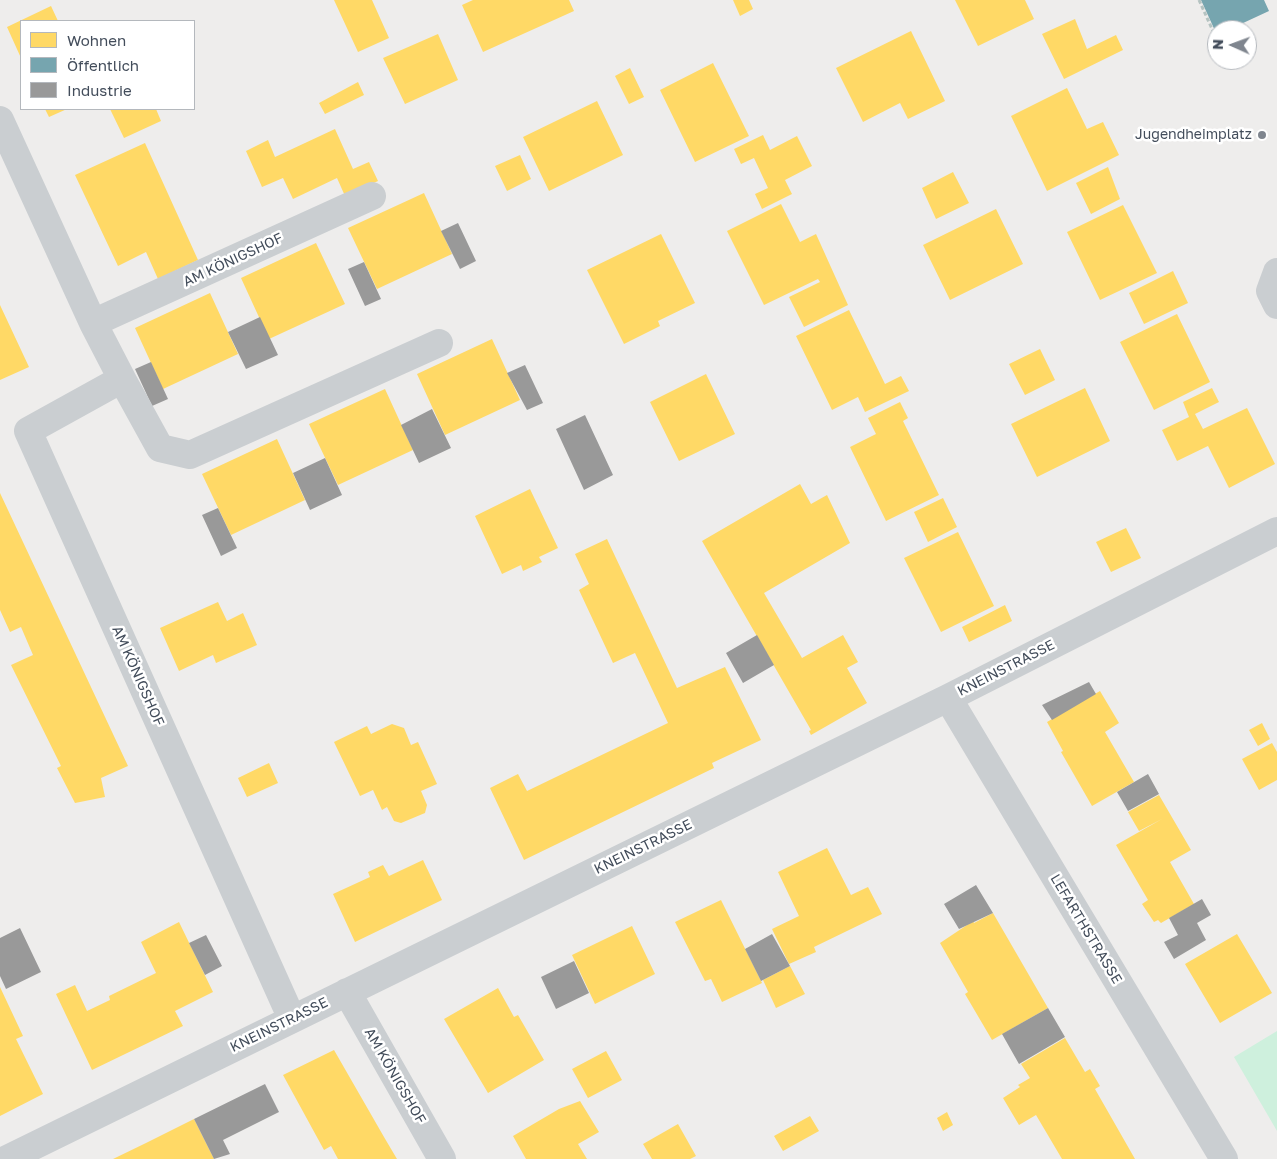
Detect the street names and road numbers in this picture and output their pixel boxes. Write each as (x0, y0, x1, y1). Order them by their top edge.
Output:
street label: AM KÖNIGSHOF (181, 230, 285, 290)
street label: AM KÖNIGSHOF (108, 623, 168, 729)
street label: KNEINSTRASSE (955, 636, 1057, 700)
street label: KNEINSTRASSE (591, 816, 695, 878)
street label: LEFARTHSTRASSE (1047, 871, 1125, 987)
street label: KNEINSTRASSE (227, 994, 331, 1056)
street label: AM KÖNIGSHOF (361, 1025, 429, 1127)

